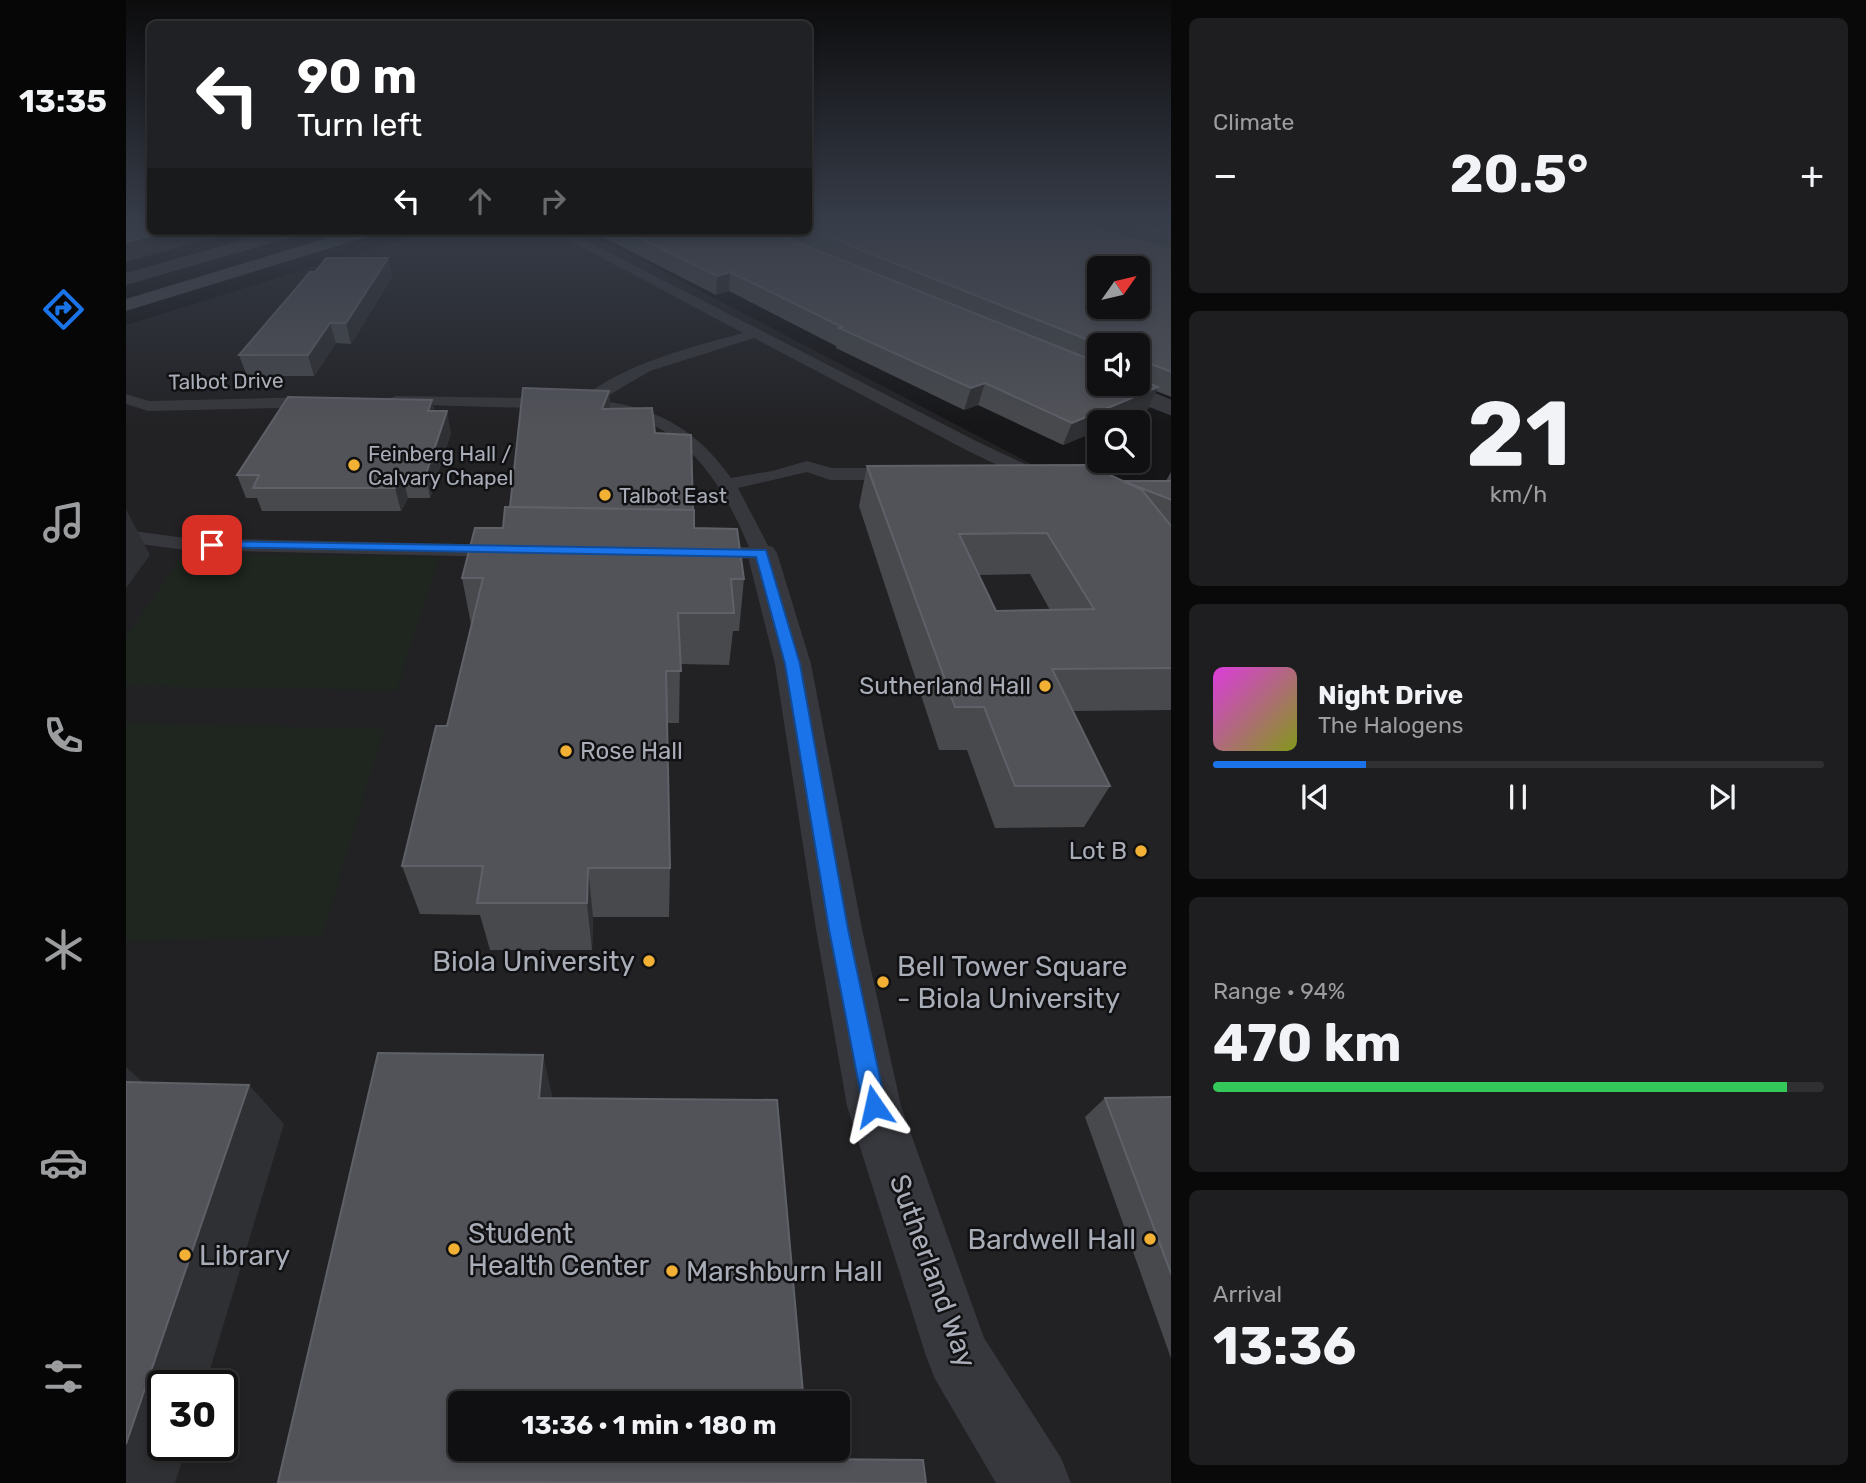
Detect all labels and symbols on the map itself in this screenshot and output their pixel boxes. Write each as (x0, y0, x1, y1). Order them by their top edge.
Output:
north arrow (1087, 256, 1150, 318)
street label: Talbot Drive (168, 367, 284, 395)
place label: Feinberg Hall / Calvary Chapel (368, 441, 513, 490)
marker: Feinberg Hall / Calvary Chapel (346, 457, 362, 473)
place label: Talbot East (619, 483, 727, 508)
marker: Talbot East (597, 487, 613, 503)
pin (182, 515, 242, 575)
place label: Sutherland Hall (859, 672, 1031, 700)
marker: Sutherland Hall (1037, 678, 1053, 694)
place label: Rose Hall (580, 737, 683, 765)
marker: Rose Hall (558, 743, 574, 759)
place label: Lot B (1069, 837, 1127, 865)
marker: Lot B (1133, 843, 1149, 859)
place label: Biola University (432, 945, 635, 978)
place label: Bell Tower Square - Biola University (897, 950, 1127, 1015)
marker: Biola University (641, 953, 657, 969)
marker: Bell Tower Square - Biola University (875, 974, 891, 990)
position arrow (837, 1069, 911, 1143)
street label: Sutherland Way (883, 1170, 983, 1372)
place label: Student Health Center (468, 1217, 650, 1282)
place label: Bardwell Hall (968, 1223, 1136, 1256)
marker: Bardwell Hall (1142, 1231, 1158, 1247)
place label: Library (199, 1239, 290, 1272)
marker: Student Health Center (446, 1241, 462, 1257)
marker: Library (177, 1247, 193, 1263)
place label: Marshburn Hall (686, 1255, 883, 1288)
marker: Marshburn Hall (664, 1263, 680, 1279)
speed limit sign: 30 (147, 1370, 238, 1461)

